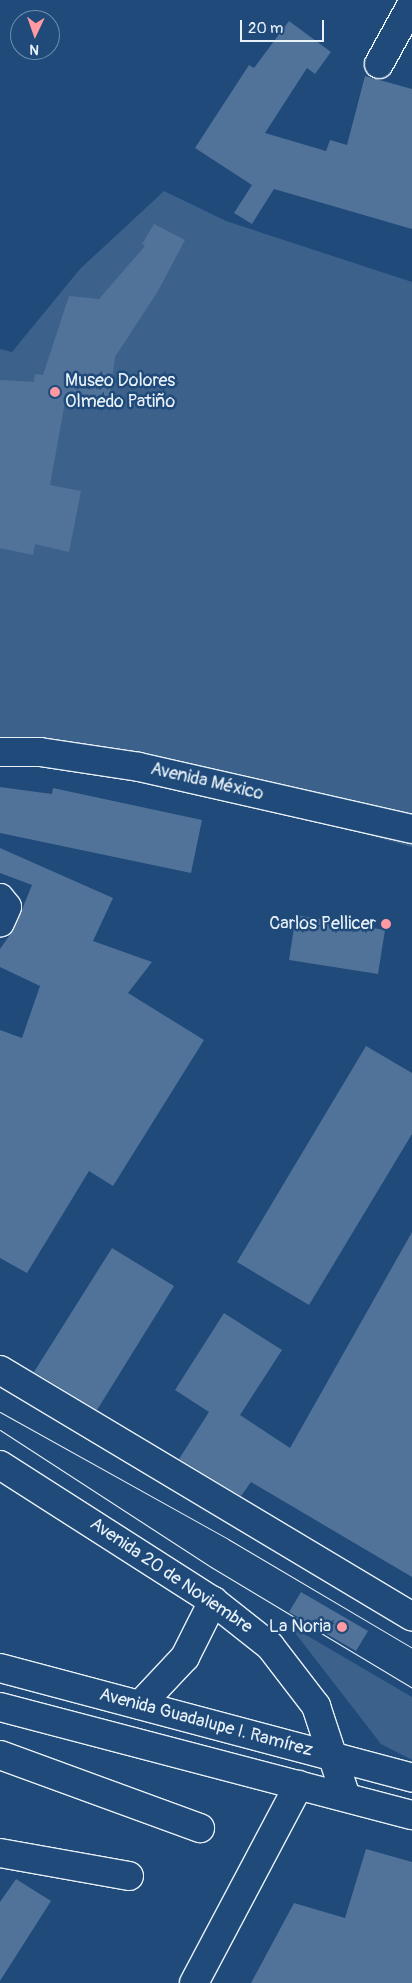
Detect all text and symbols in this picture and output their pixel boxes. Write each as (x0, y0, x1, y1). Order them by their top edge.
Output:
north arrow (10, 10, 60, 60)
scale bar (242, 10, 326, 42)
text: 20 m (248, 19, 283, 38)
text: N (29, 41, 39, 58)
place label: Museo Dolores Olmedo Patiño (65, 371, 175, 414)
marker: Museo Dolores Olmedo Patiño (49, 386, 61, 398)
street label: Avenida México (148, 759, 266, 805)
place label: Carlos Pellicer (269, 913, 376, 935)
marker: Carlos Pellicer (380, 918, 392, 930)
street label: Avenida 20 de Noviembre (86, 1514, 256, 1638)
place label: La Noria (269, 1616, 331, 1638)
marker: La Noria (335, 1620, 349, 1634)
street label: Avenida Guadalupe I. Ramírez (97, 1684, 315, 1762)

